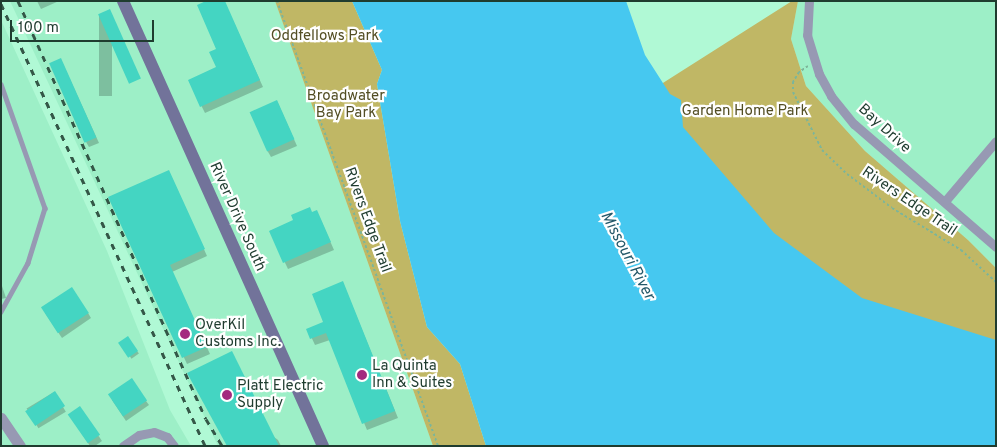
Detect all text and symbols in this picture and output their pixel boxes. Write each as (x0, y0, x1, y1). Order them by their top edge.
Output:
scale bar (12, 10, 156, 42)
text: 100 m (18, 19, 59, 38)
park label: Oddfellows Park (271, 28, 379, 46)
park label: Broadwater Bay Park (307, 87, 385, 122)
street label: Bay Drive (854, 101, 914, 157)
park label: Garden Home Park (682, 103, 808, 121)
street label: River Drive South (205, 160, 269, 274)
street label: Rivers Edge Trail (858, 163, 960, 241)
street label: Rivers Edge Trail (340, 165, 394, 275)
water label: Missouri River (596, 208, 658, 304)
place label: OverKil Customs Inc. (195, 316, 281, 351)
marker: OverKil Customs Inc. (179, 328, 191, 340)
place label: La Quinta Inn & Suites (372, 357, 452, 392)
marker: La Quinta Inn & Suites (356, 369, 368, 381)
place label: Platt Electric Supply (237, 377, 323, 412)
marker: Platt Electric Supply (221, 389, 233, 401)

